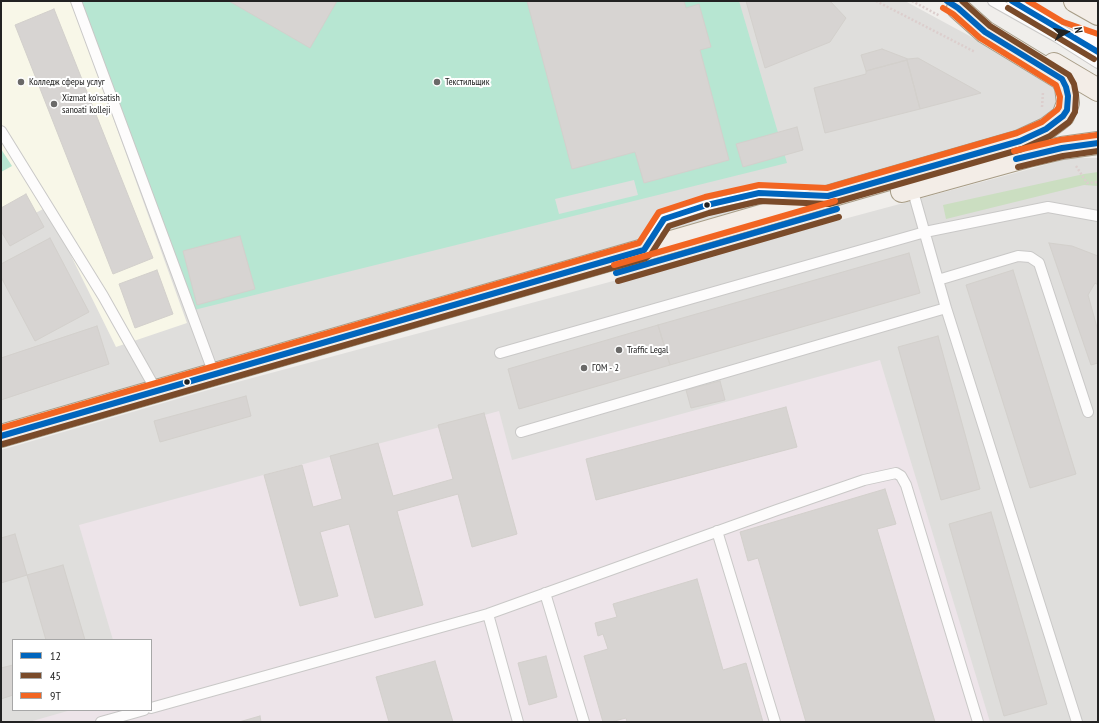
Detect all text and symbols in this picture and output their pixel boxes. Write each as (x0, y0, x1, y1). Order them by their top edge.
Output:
north arrow (1047, 12, 1087, 52)
text: N (1071, 26, 1086, 34)
place label: Колледж сферы услуг (29, 76, 105, 88)
place label: Текстильщик (445, 76, 490, 88)
marker: Колледж сферы услуг (16, 77, 26, 87)
marker: Текстильщик (432, 77, 442, 87)
place label: Xizmat ko'rsatish sanoati kolleji (62, 92, 120, 116)
marker: Xizmat ko'rsatish sanoati kolleji (49, 99, 59, 109)
unlabelled marker (702, 200, 712, 210)
place label: Traffic Legal (627, 344, 668, 356)
marker: Traffic Legal (614, 345, 624, 355)
place label: ГОМ - 2 (592, 362, 619, 374)
marker: ГОМ - 2 (579, 363, 589, 373)
unlabelled marker (182, 377, 192, 387)
legend (12, 639, 152, 711)
text: 12 (50, 648, 61, 663)
text: 45 (50, 668, 61, 683)
text: 9Т (50, 688, 61, 703)

